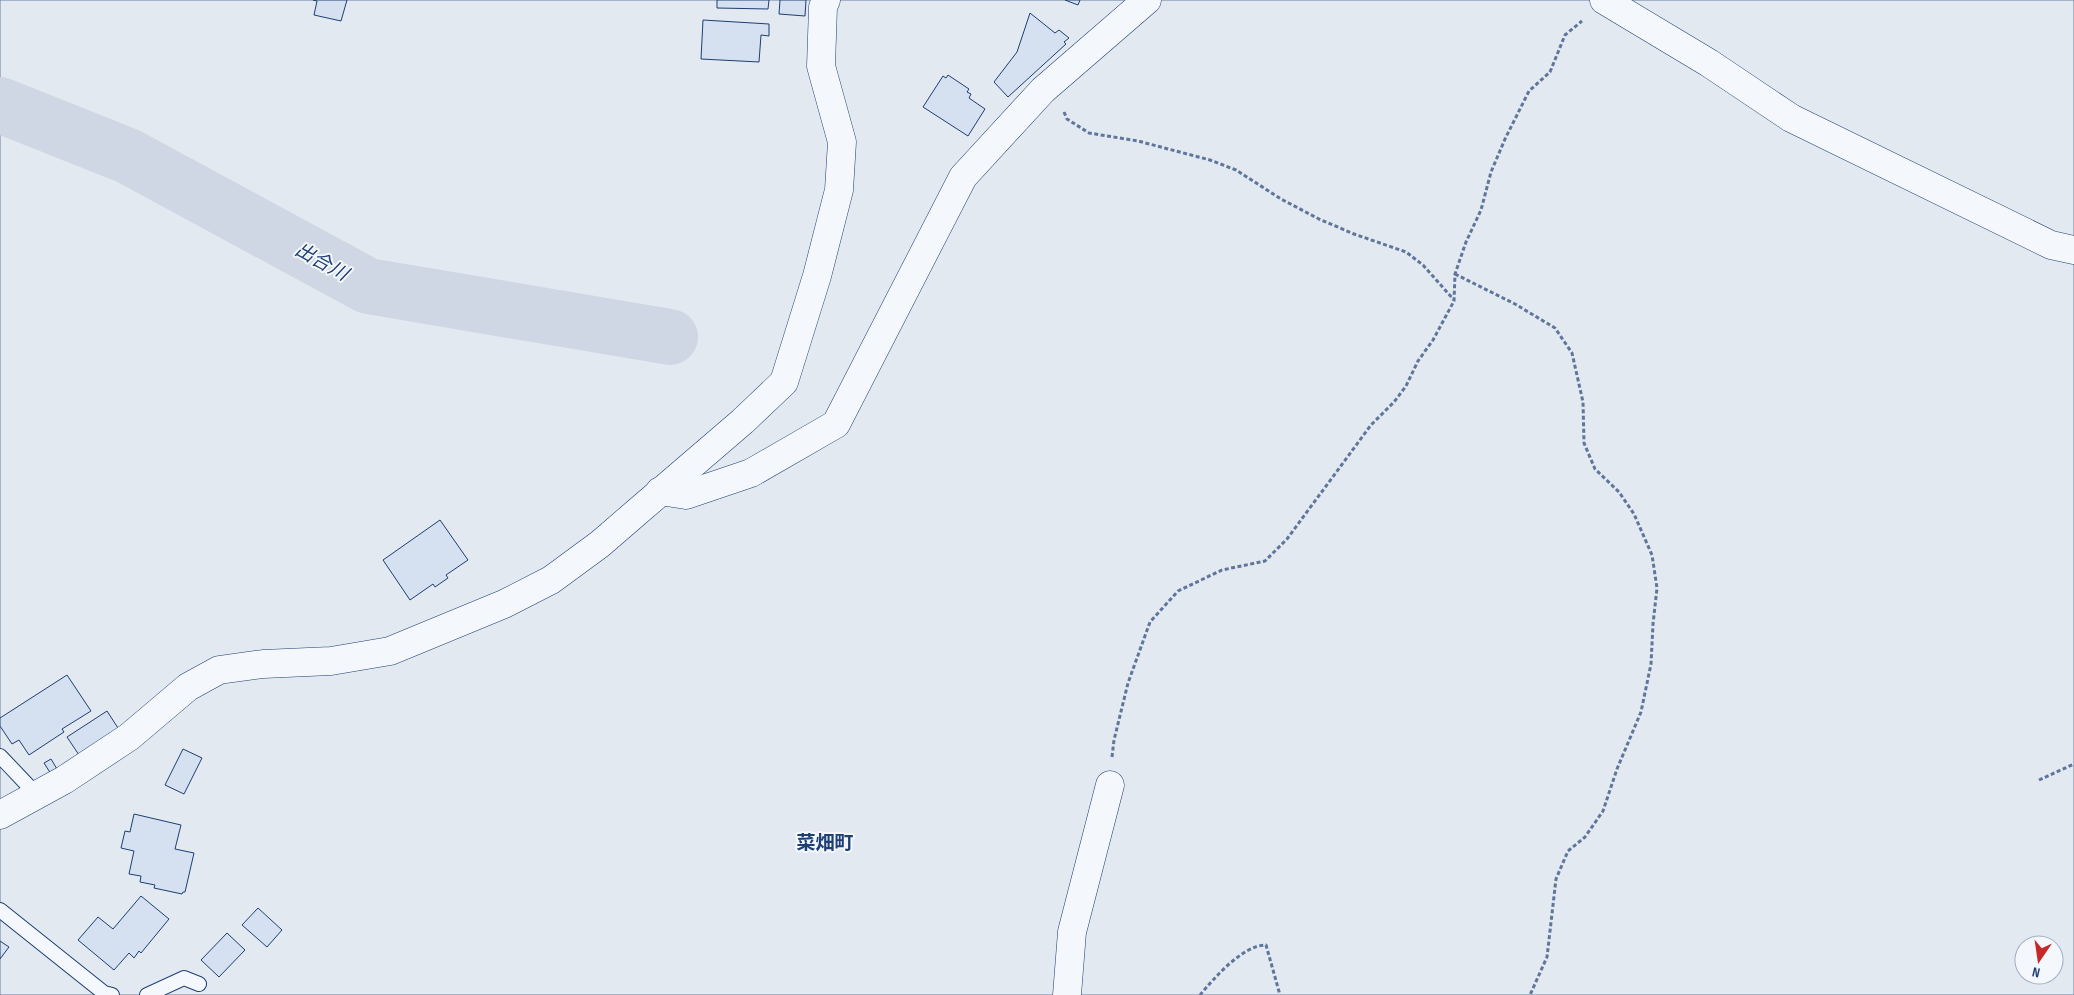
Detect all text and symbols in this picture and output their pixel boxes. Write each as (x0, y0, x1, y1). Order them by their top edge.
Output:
water label: 出合川 (291, 238, 354, 287)
district label: 菜畑町 (796, 832, 854, 855)
north arrow (2014, 935, 2064, 985)
text: N (2031, 963, 2042, 981)

